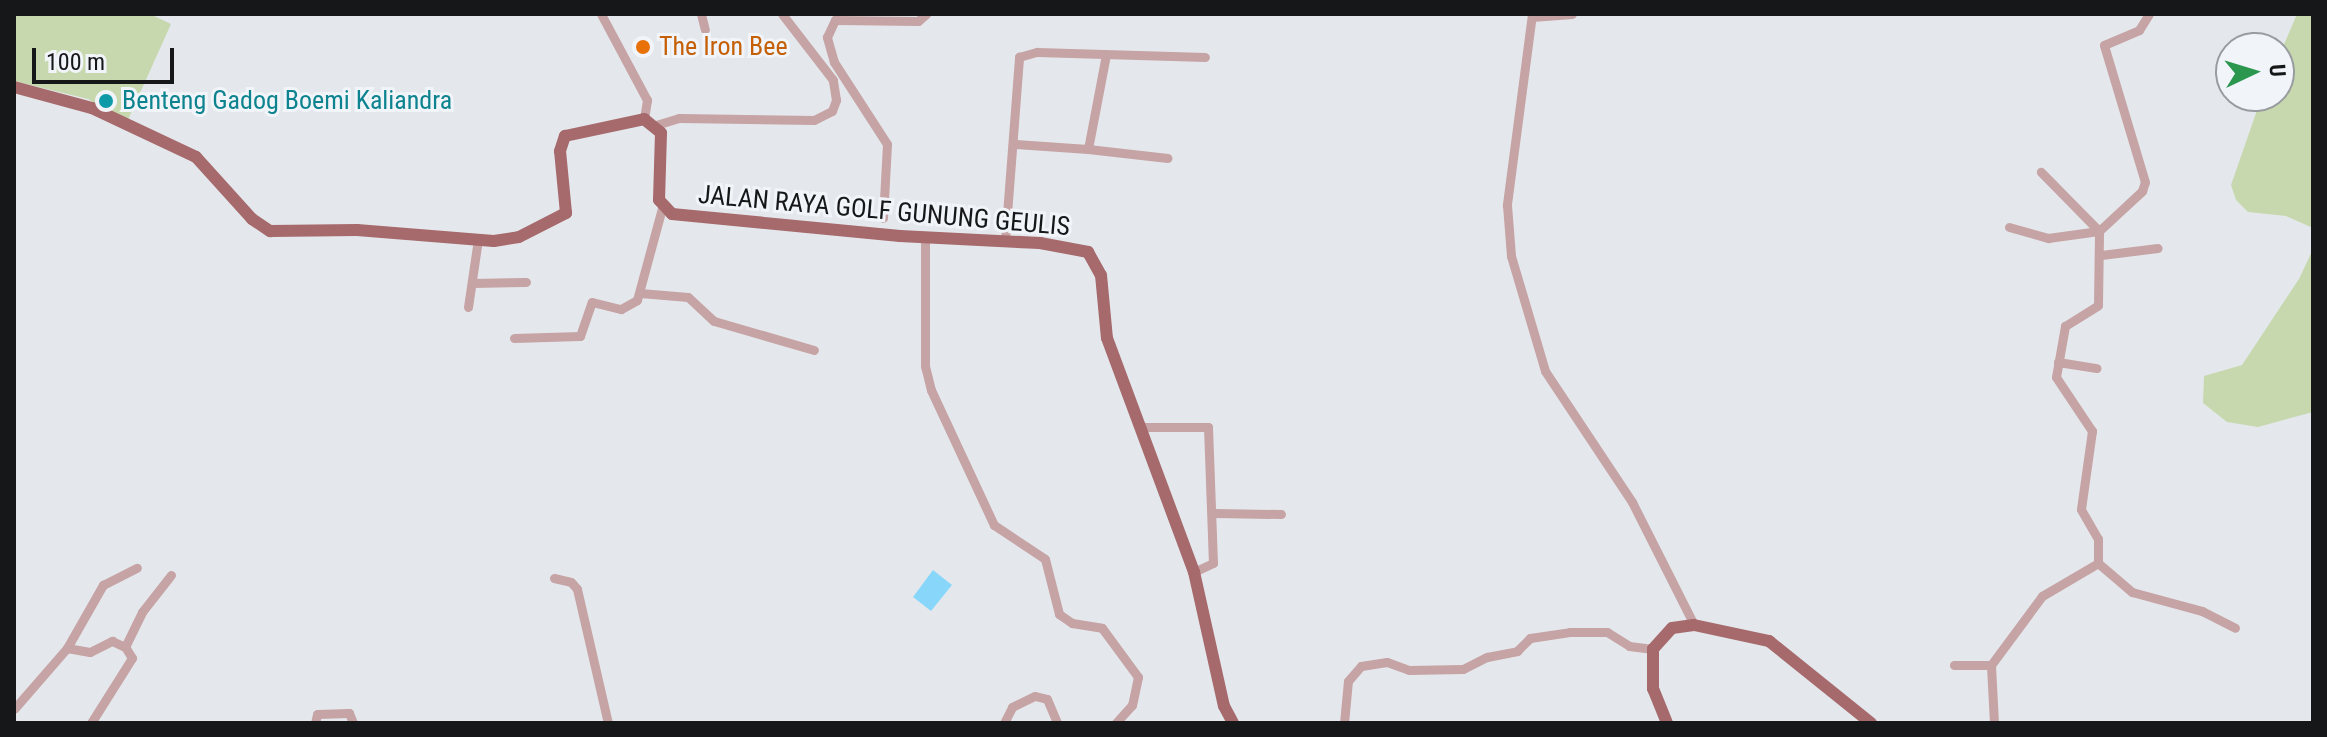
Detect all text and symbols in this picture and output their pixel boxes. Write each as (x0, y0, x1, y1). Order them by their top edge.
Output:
place label: The Iron Bee (659, 31, 788, 63)
scale bar (36, 32, 178, 82)
north arrow (2215, 32, 2295, 112)
marker: The Iron Bee (634, 38, 652, 56)
text: 100 m (46, 48, 105, 76)
text: U (2265, 63, 2290, 78)
place label: Benteng Gadog Boemi Kaliandra (122, 85, 452, 117)
marker: Benteng Gadog Boemi Kaliandra (97, 92, 115, 110)
street label: JALAN RAYA GOLF GUNUNG GEULIS (697, 179, 1071, 243)

